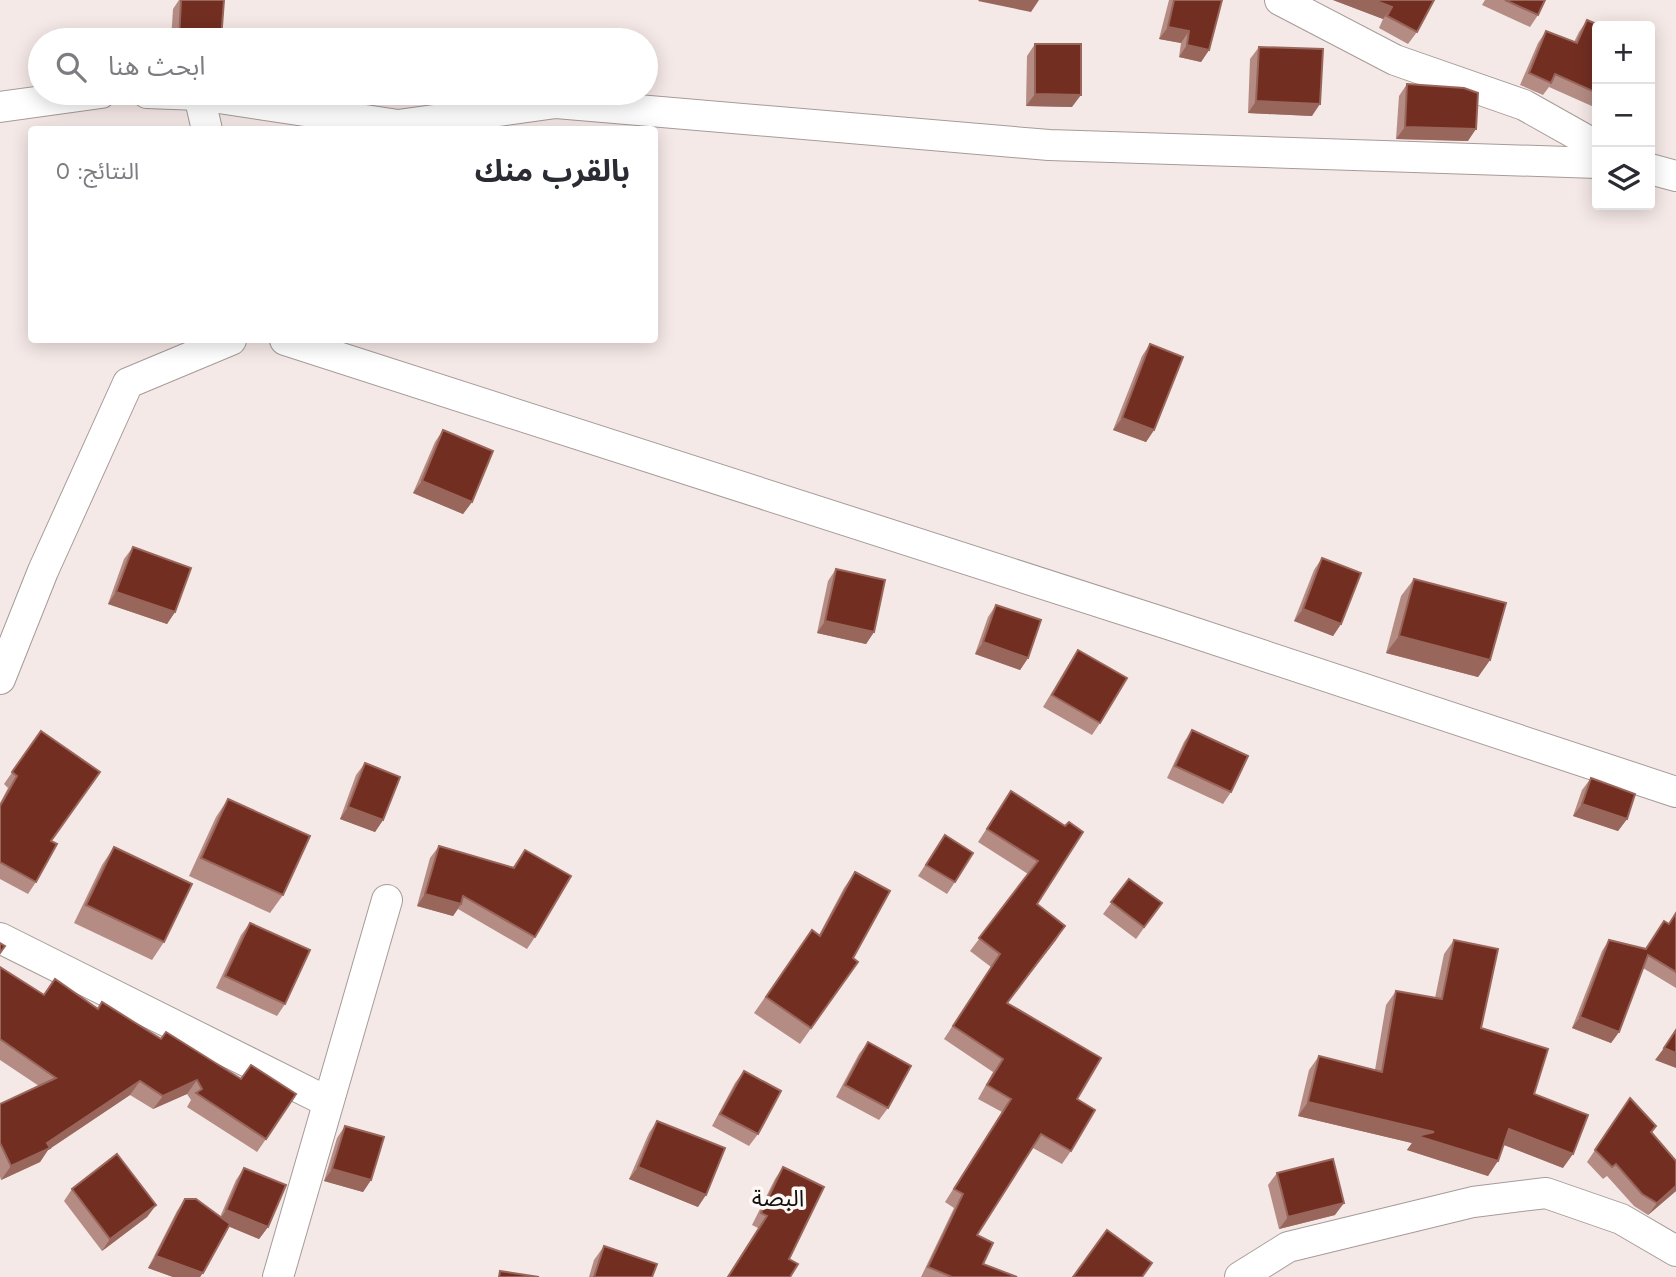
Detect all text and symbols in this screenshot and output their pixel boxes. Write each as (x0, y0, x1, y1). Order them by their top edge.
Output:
map controls (1592, 21, 1655, 210)
button: + (1592, 21, 1655, 84)
search box (28, 28, 658, 105)
text: ابحث هنا (108, 47, 205, 85)
icon: search (52, 48, 90, 86)
button: − (1592, 84, 1655, 147)
button: layers (1592, 147, 1655, 210)
text: بالقرب منك (475, 149, 630, 192)
text: النتائج: 0 (56, 154, 139, 188)
district label: البصة (752, 1181, 804, 1215)

